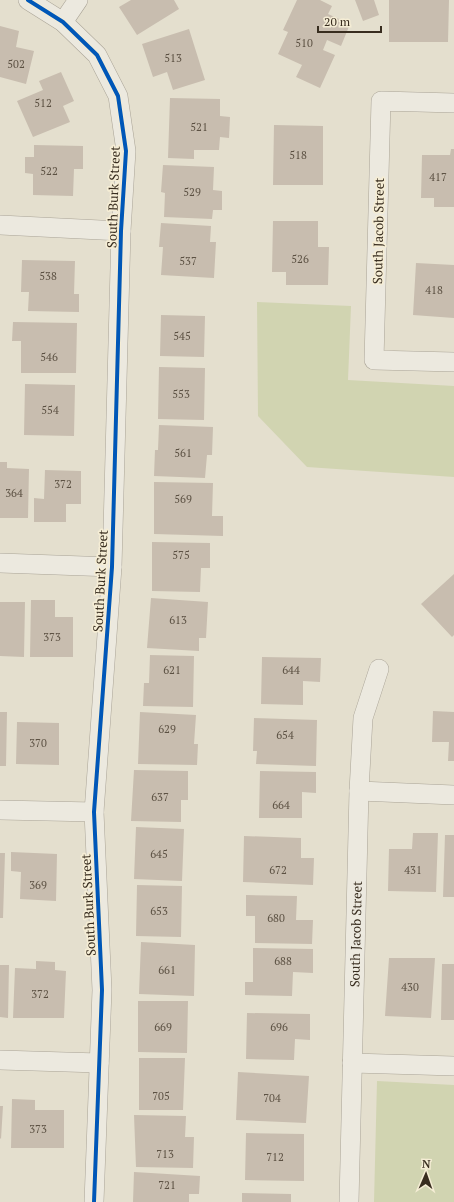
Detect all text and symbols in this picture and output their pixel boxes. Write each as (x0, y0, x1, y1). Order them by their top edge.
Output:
scale bar (318, 8, 381, 34)
text: 20 m (324, 14, 351, 29)
house number: 510 (295, 36, 313, 50)
house number: 513 (164, 51, 182, 65)
house number: 502 (7, 57, 25, 71)
house number: 512 (34, 96, 52, 110)
house number: 521 (190, 120, 208, 134)
street label: South Burk Street (102, 145, 124, 248)
house number: 518 (289, 148, 307, 162)
house number: 522 (40, 164, 58, 178)
house number: 417 (429, 170, 447, 184)
street label: South Jacob Street (368, 178, 388, 284)
house number: 529 (183, 185, 201, 199)
house number: 526 (291, 252, 309, 266)
house number: 537 (179, 254, 197, 268)
house number: 538 (39, 269, 57, 283)
house number: 418 (425, 283, 443, 297)
house number: 545 (173, 329, 191, 343)
house number: 546 (40, 350, 58, 364)
house number: 553 (172, 387, 190, 401)
house number: 554 (41, 403, 59, 417)
house number: 561 (174, 446, 192, 460)
house number: 372 (54, 477, 72, 491)
house number: 364 (5, 486, 23, 500)
house number: 569 (174, 492, 192, 506)
street label: South Burk Street (88, 529, 112, 633)
house number: 575 (172, 548, 190, 562)
house number: 613 (169, 613, 187, 627)
house number: 373 (43, 630, 61, 644)
house number: 621 (163, 663, 181, 677)
house number: 644 (282, 663, 300, 677)
house number: 629 (158, 722, 176, 736)
house number: 654 (276, 728, 294, 742)
house number: 370 (29, 736, 47, 750)
house number: 637 (151, 790, 169, 804)
house number: 664 (272, 798, 290, 812)
house number: 645 (150, 847, 168, 861)
street label: South Burk Street (76, 853, 100, 957)
house number: 672 (269, 863, 287, 877)
house number: 431 (404, 863, 422, 877)
house number: 369 (29, 878, 47, 892)
street label: South Jacob Street (345, 881, 366, 987)
house number: 653 (150, 904, 168, 918)
house number: 680 (267, 911, 285, 925)
house number: 688 (274, 954, 292, 968)
house number: 661 (158, 963, 176, 977)
house number: 430 (401, 980, 419, 994)
house number: 372 (31, 987, 49, 1001)
house number: 669 (154, 1020, 172, 1034)
house number: 696 (270, 1020, 288, 1034)
house number: 705 (152, 1089, 170, 1103)
house number: 704 (263, 1091, 281, 1105)
house number: 373 (29, 1122, 47, 1136)
house number: 713 (156, 1147, 174, 1161)
house number: 712 (266, 1150, 284, 1164)
north arrow (406, 1154, 446, 1194)
text: N (422, 1157, 431, 1171)
house number: 721 (158, 1178, 176, 1192)

